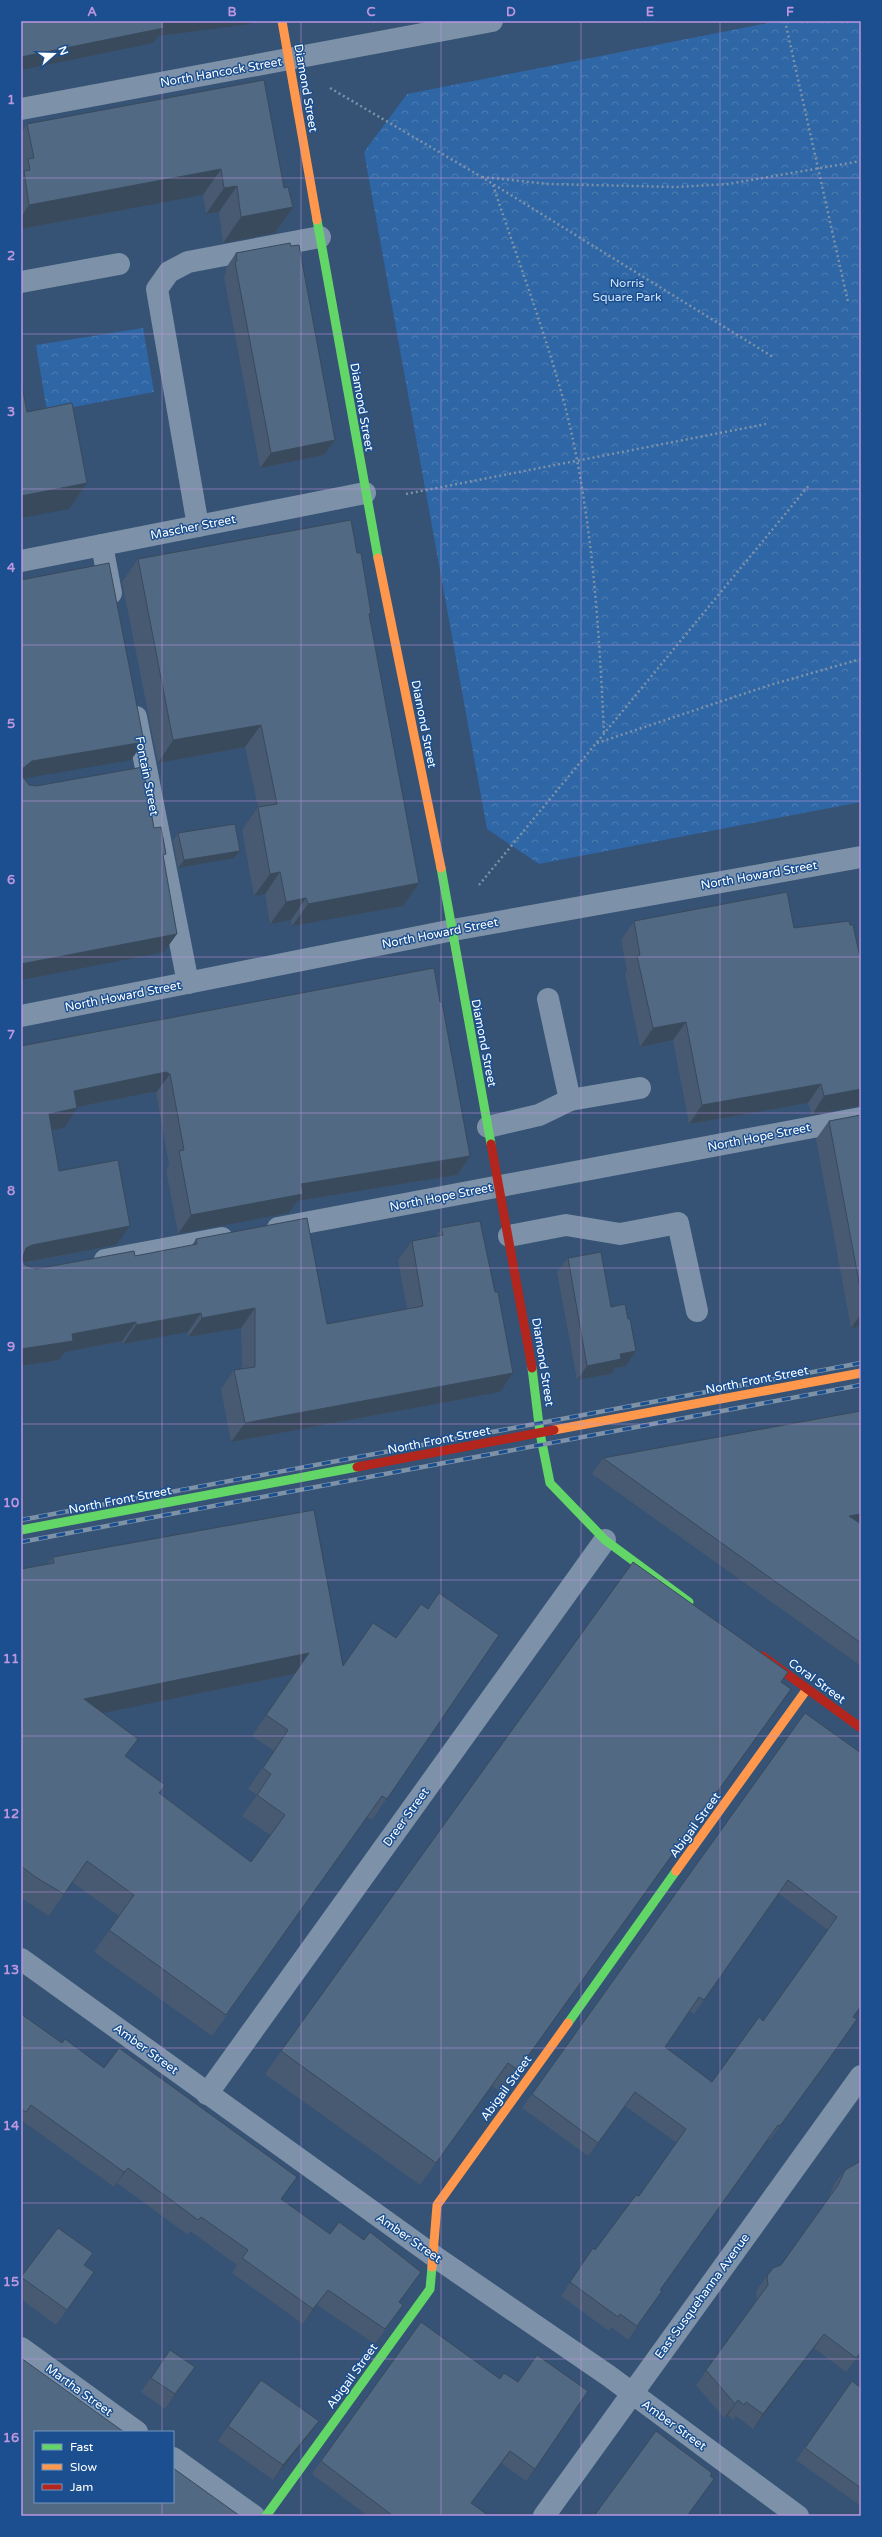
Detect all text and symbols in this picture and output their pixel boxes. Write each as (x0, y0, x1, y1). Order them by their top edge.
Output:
text: A (87, 4, 97, 20)
text: B (227, 4, 237, 20)
text: C (366, 4, 376, 20)
text: D (506, 4, 516, 20)
text: E (646, 4, 654, 20)
text: F (786, 4, 794, 20)
north arrow (34, 34, 74, 74)
street label: Diamond Street (291, 43, 321, 134)
text: N (55, 44, 71, 57)
street label: North Hancock Street (159, 54, 283, 90)
text: 1 (7, 92, 15, 108)
text: 2 (7, 248, 15, 264)
park label: Norris Square Park (593, 276, 662, 304)
street label: Diamond Street (347, 362, 377, 453)
text: 3 (7, 404, 15, 420)
street label: Mascher Street (149, 512, 237, 542)
text: 4 (7, 560, 16, 576)
street label: Diamond Street (409, 679, 439, 770)
text: 5 (7, 716, 15, 732)
street label: Fontain Street (132, 735, 162, 817)
street label: North Howard Street (700, 858, 819, 892)
text: 6 (7, 872, 15, 888)
street label: North Howard Street (381, 915, 500, 951)
street label: North Howard Street (64, 978, 183, 1014)
street label: Diamond Street (469, 998, 499, 1089)
text: 7 (7, 1027, 15, 1043)
street label: North Hope Street (706, 1120, 812, 1154)
street label: North Hope Street (388, 1180, 494, 1214)
text: 8 (7, 1183, 15, 1199)
street label: Diamond Street (529, 1317, 557, 1408)
text: 9 (7, 1339, 15, 1355)
street label: North Front Street (705, 1363, 810, 1397)
street label: North Front Street (387, 1423, 492, 1457)
street label: North Front Street (68, 1483, 173, 1517)
text: 10 (3, 1495, 19, 1511)
text: 11 (3, 1651, 19, 1667)
street label: Coral Street (786, 1656, 849, 1707)
street label: Dreer Street (380, 1785, 432, 1849)
street label: Abigail Street (667, 1789, 724, 1860)
text: 12 (3, 1806, 19, 1822)
text: 13 (3, 1962, 19, 1978)
street label: Amber Street (111, 2021, 181, 2077)
street label: Abigail Street (478, 2052, 535, 2123)
text: 14 (3, 2118, 20, 2134)
street label: Amber Street (374, 2210, 445, 2266)
street label: East Susquehanna Avenue (652, 2231, 752, 2361)
text: 15 (3, 2274, 19, 2290)
street label: Abigail Street (324, 2340, 381, 2411)
street label: Martha Street (43, 2361, 115, 2419)
street label: Amber Street (639, 2397, 709, 2453)
text: 16 (3, 2430, 19, 2446)
legend (34, 2431, 174, 2503)
text: Fast (70, 2440, 94, 2454)
text: Slow (70, 2460, 97, 2474)
text: Jam (70, 2480, 93, 2494)

